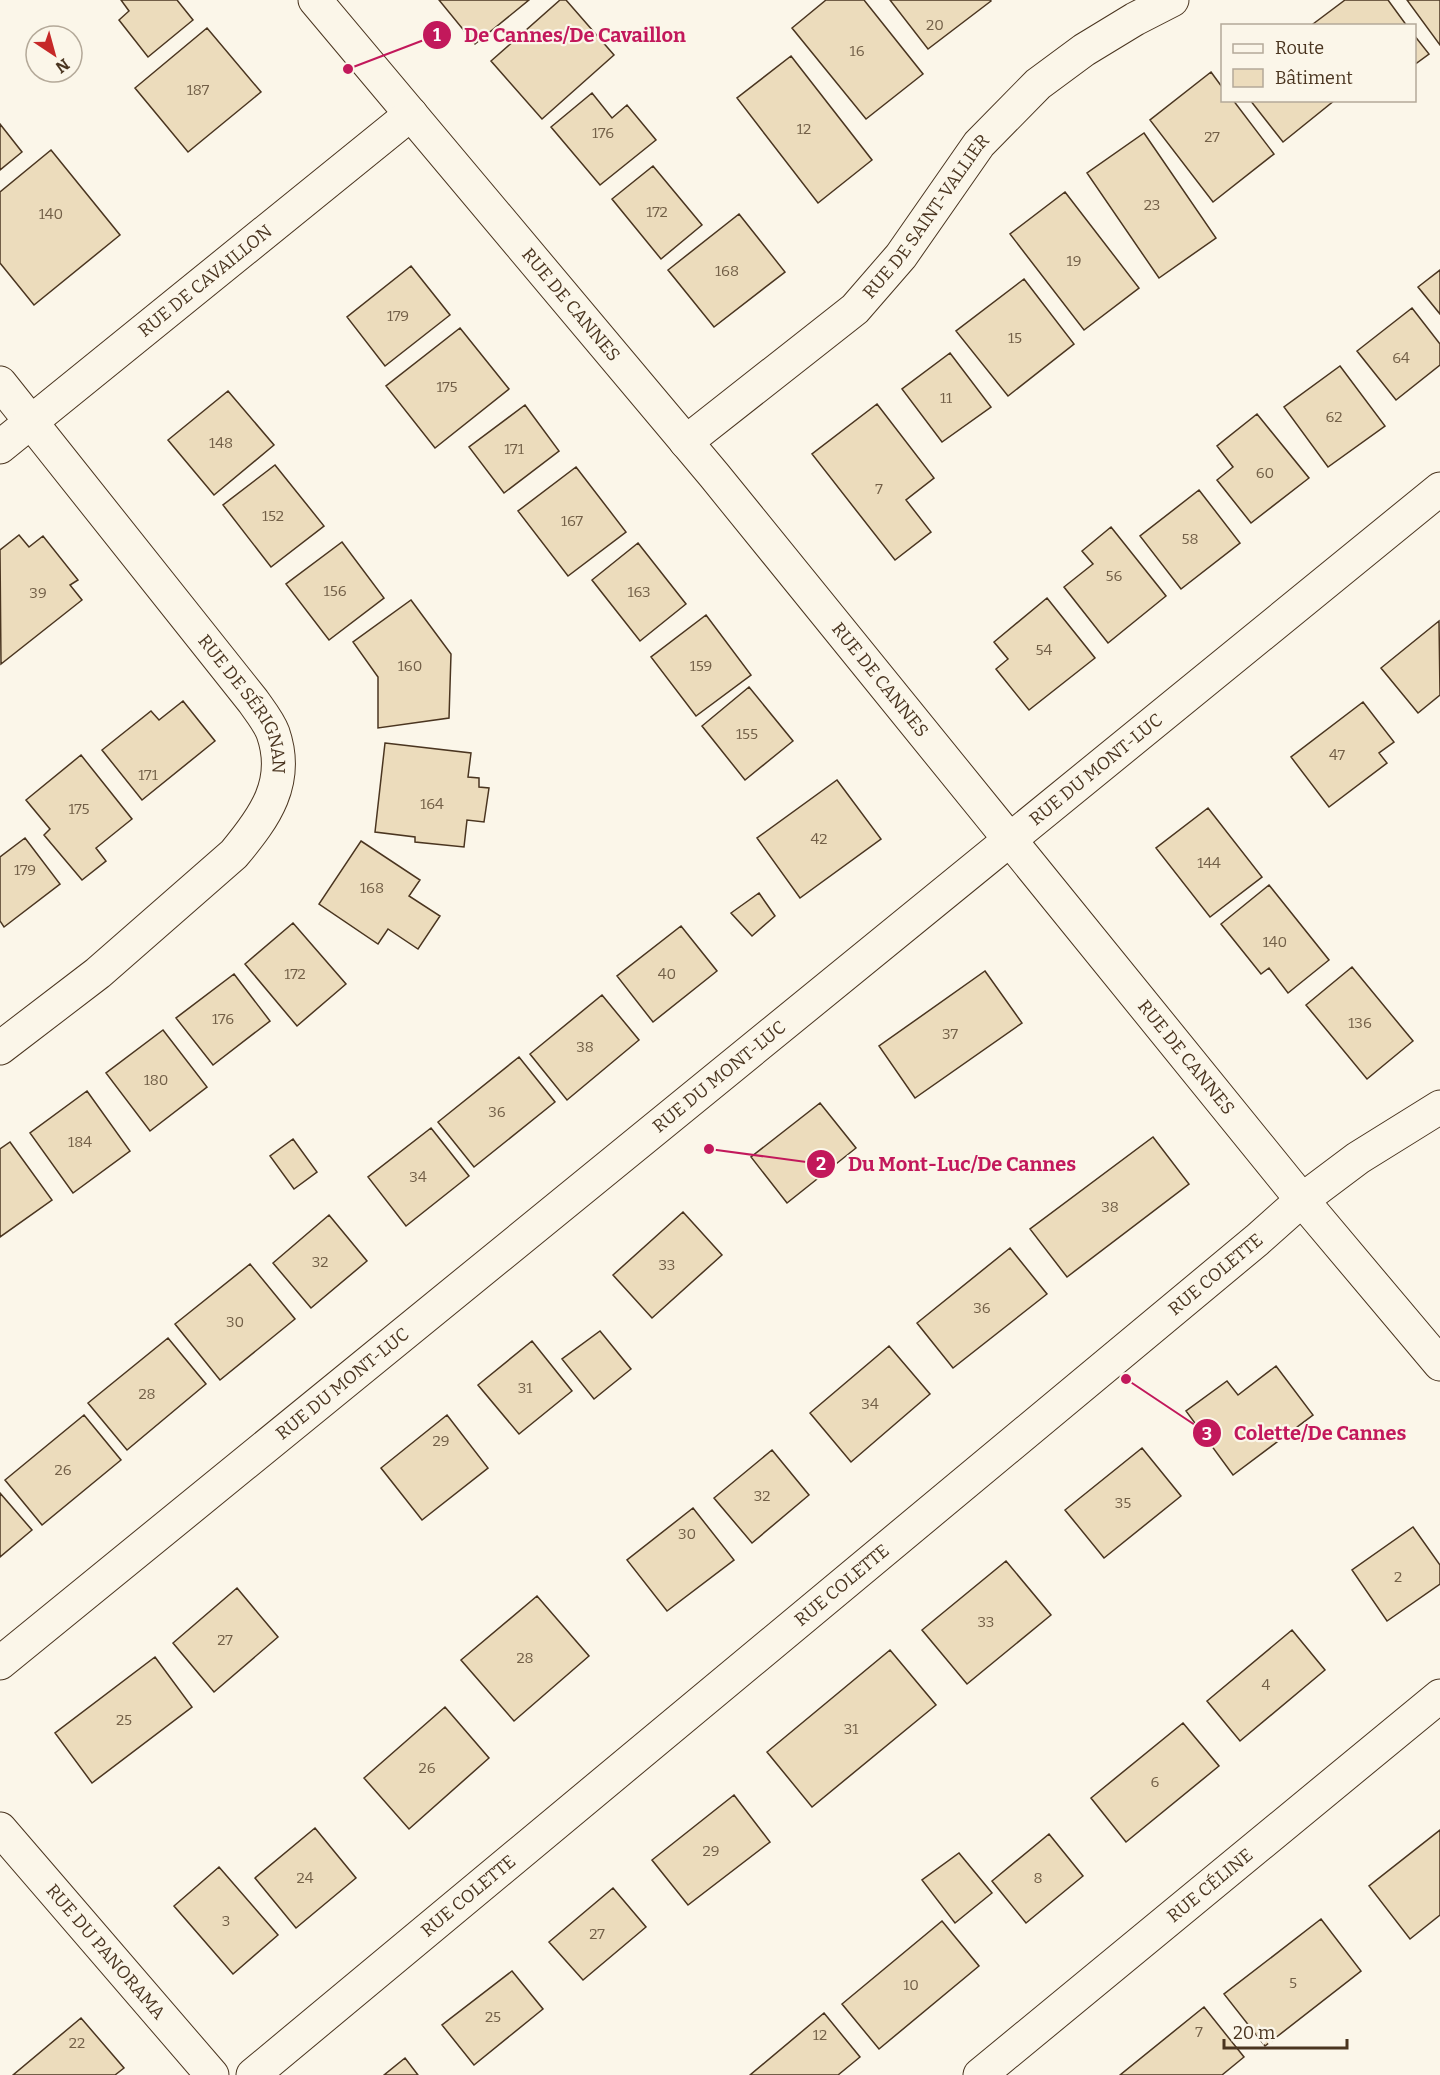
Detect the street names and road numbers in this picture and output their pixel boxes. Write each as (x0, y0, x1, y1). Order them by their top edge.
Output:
street label: RUE DE SAINT-VALLIER (858, 129, 994, 303)
street label: RUE DE CAVAILLON (134, 220, 277, 342)
street label: RUE DE CANNES (517, 244, 625, 366)
street label: RUE DE CANNES (827, 618, 933, 742)
street label: RUE DE SÉRIGNAN (193, 630, 290, 774)
street label: RUE DU MONT-LUC (1025, 709, 1167, 830)
street label: RUE DE CANNES (1133, 995, 1239, 1119)
street label: RUE DU MONT-LUC (648, 1016, 790, 1137)
street label: RUE COLETTE (1164, 1229, 1267, 1320)
street label: RUE DU MONT-LUC (272, 1323, 414, 1444)
street label: RUE COLETTE (790, 1540, 894, 1631)
street label: RUE CÉLINE (1163, 1844, 1257, 1927)
street label: RUE COLETTE (417, 1850, 520, 1942)
street label: RUE DU PANORAMA (41, 1880, 170, 2024)

